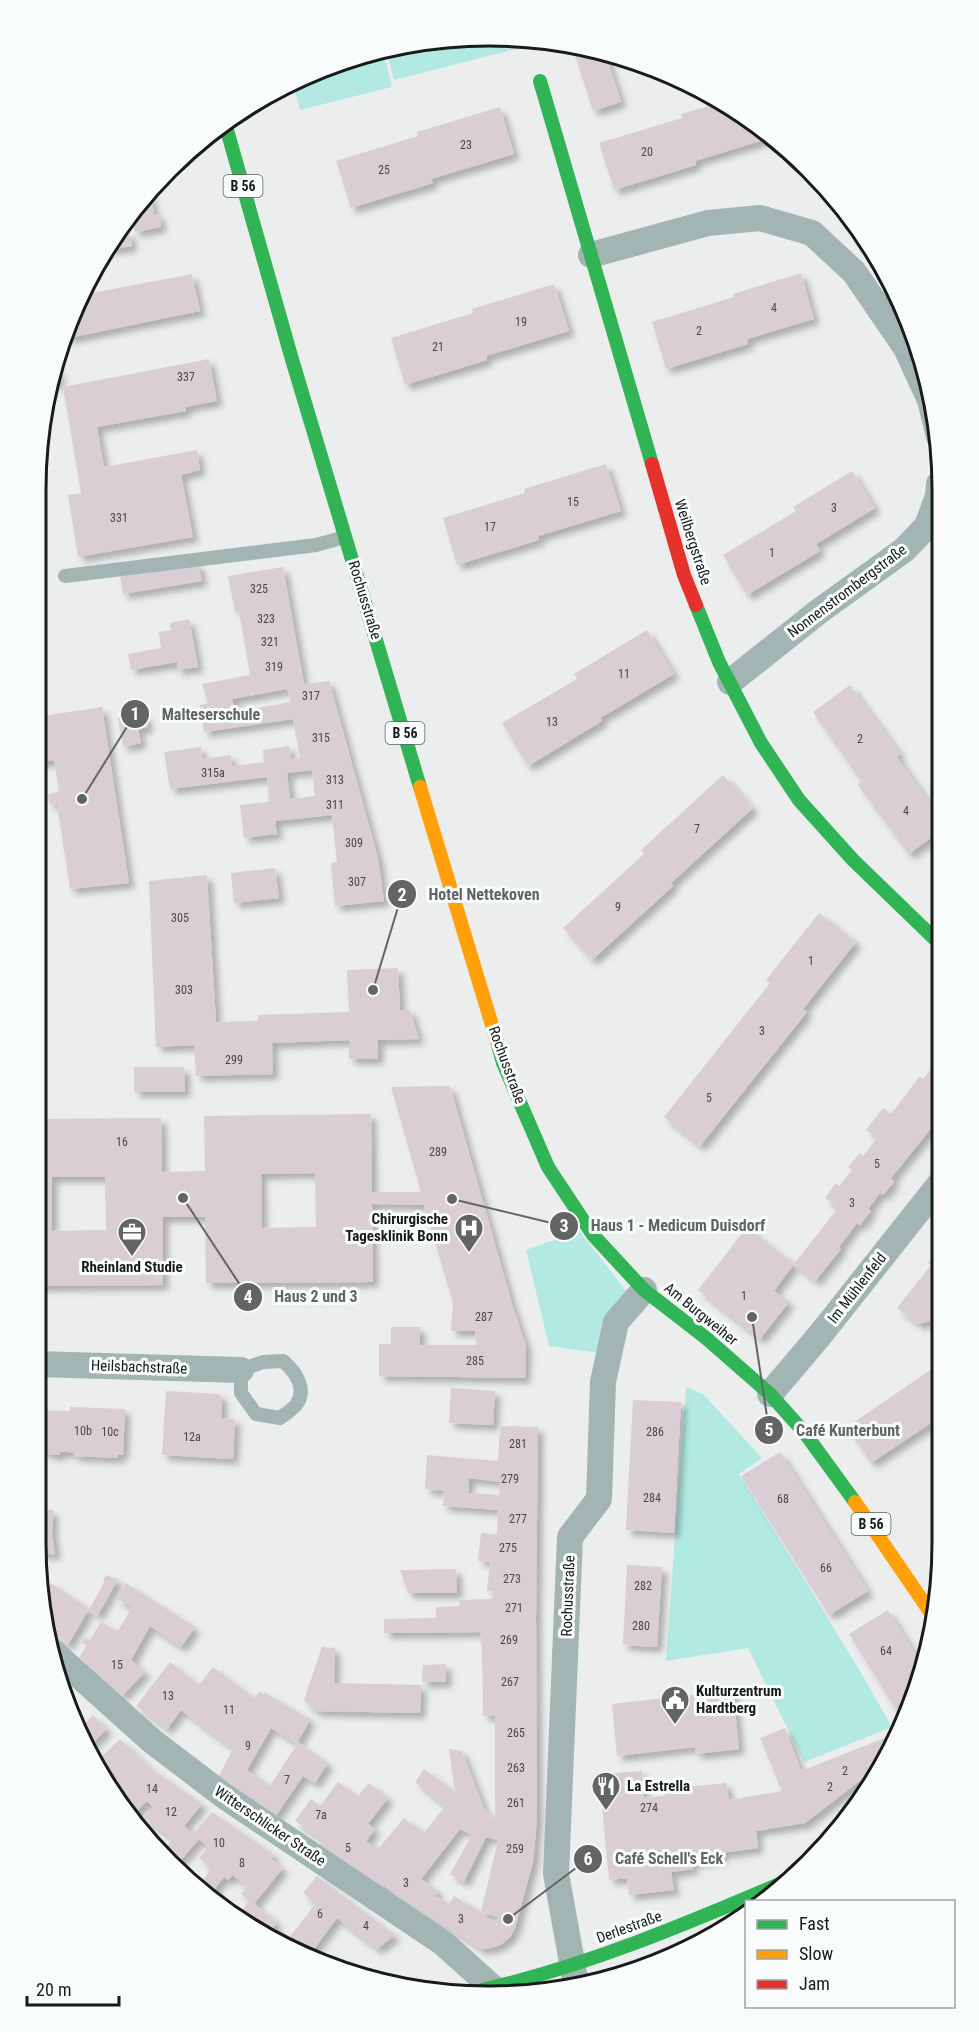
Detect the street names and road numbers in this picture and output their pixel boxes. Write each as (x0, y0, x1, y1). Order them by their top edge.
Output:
road number: B 56 (224, 175, 262, 197)
street label: Weilbergstraße (671, 497, 715, 587)
street label: Nonnenstrombergstraße (784, 540, 910, 642)
street label: Rochusstraße (344, 558, 386, 642)
road number: B 56 (386, 722, 424, 744)
street label: Rochusstraße (485, 1024, 529, 1106)
street label: Im Mühlenfeld (824, 1249, 890, 1327)
street label: Am Burgweiher (660, 1279, 742, 1349)
street label: Heilsbachstraße (91, 1356, 187, 1378)
road number: B 56 (852, 1513, 890, 1535)
street label: Rochusstraße (558, 1555, 578, 1637)
street label: Witterschlicker Straße (211, 1782, 329, 1870)
street label: Derlestraße (594, 1907, 664, 1947)

